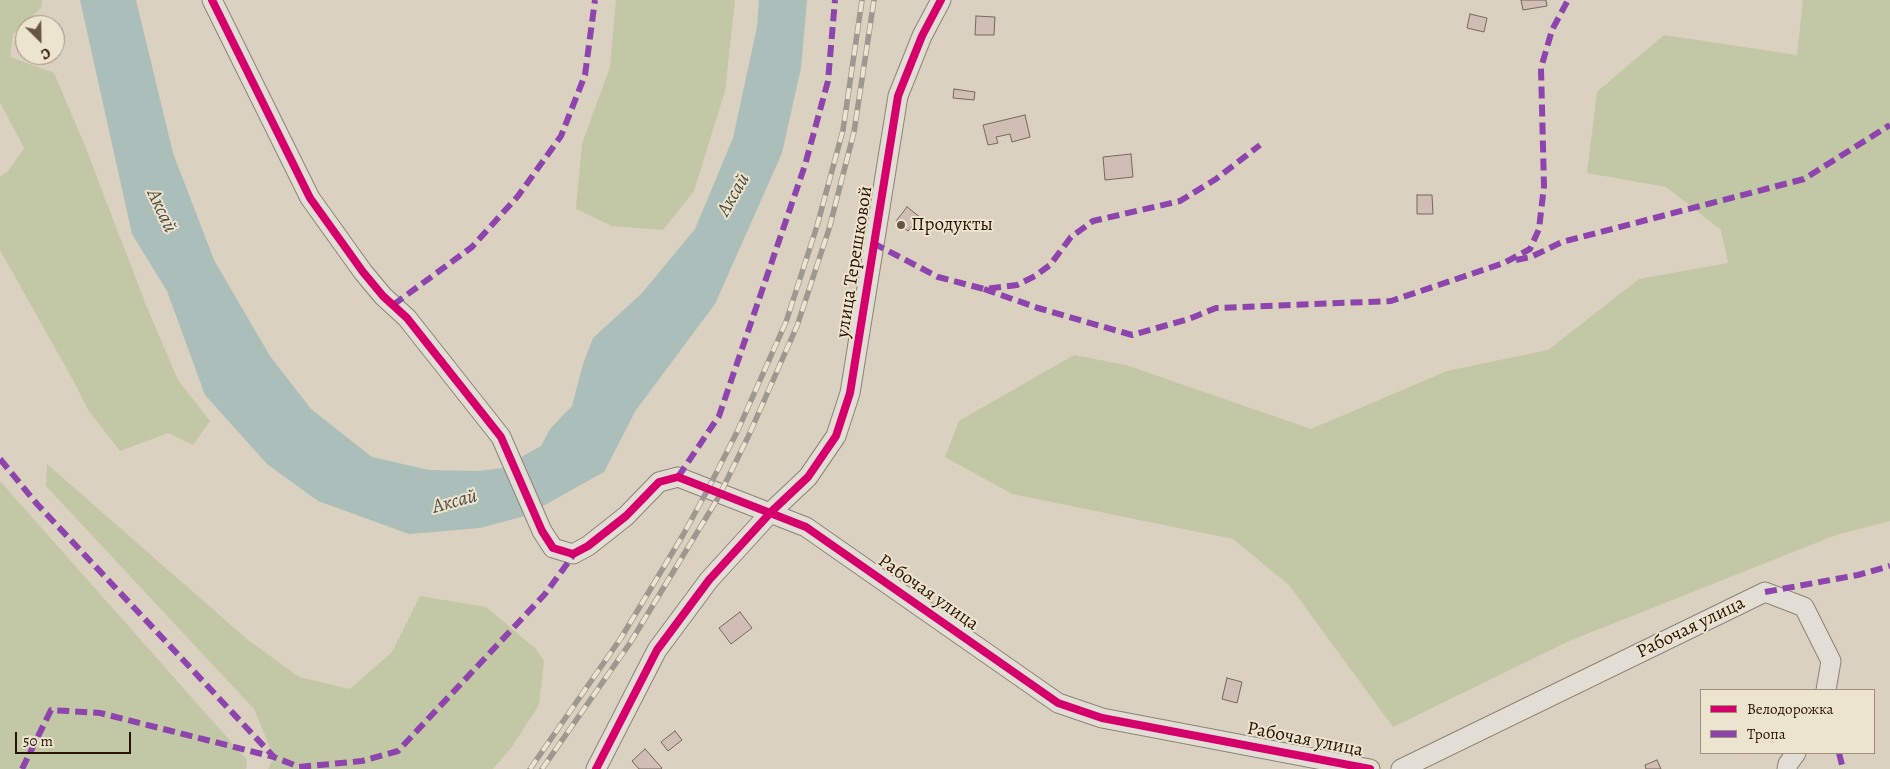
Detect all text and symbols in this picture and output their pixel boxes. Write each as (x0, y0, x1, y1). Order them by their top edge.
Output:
north arrow (15, 15, 65, 65)
text: С (38, 43, 53, 64)
water label: Аксай (712, 169, 756, 221)
water label: Аксай (141, 185, 181, 237)
street label: улица Терешковой (832, 185, 878, 339)
place label: Продукты (911, 214, 993, 236)
marker: Продукты (895, 219, 907, 231)
water label: Аксай (430, 485, 480, 519)
street label: Рабочая улица (873, 550, 983, 636)
street label: Рабочая улица (1633, 592, 1749, 664)
legend (1700, 689, 1875, 754)
text: Велодорожка (1747, 699, 1834, 719)
street label: Рабочая улица (1245, 718, 1365, 762)
scale bar (18, 722, 134, 754)
text: Тропа (1747, 724, 1786, 744)
text: 50 m (23, 731, 53, 751)

